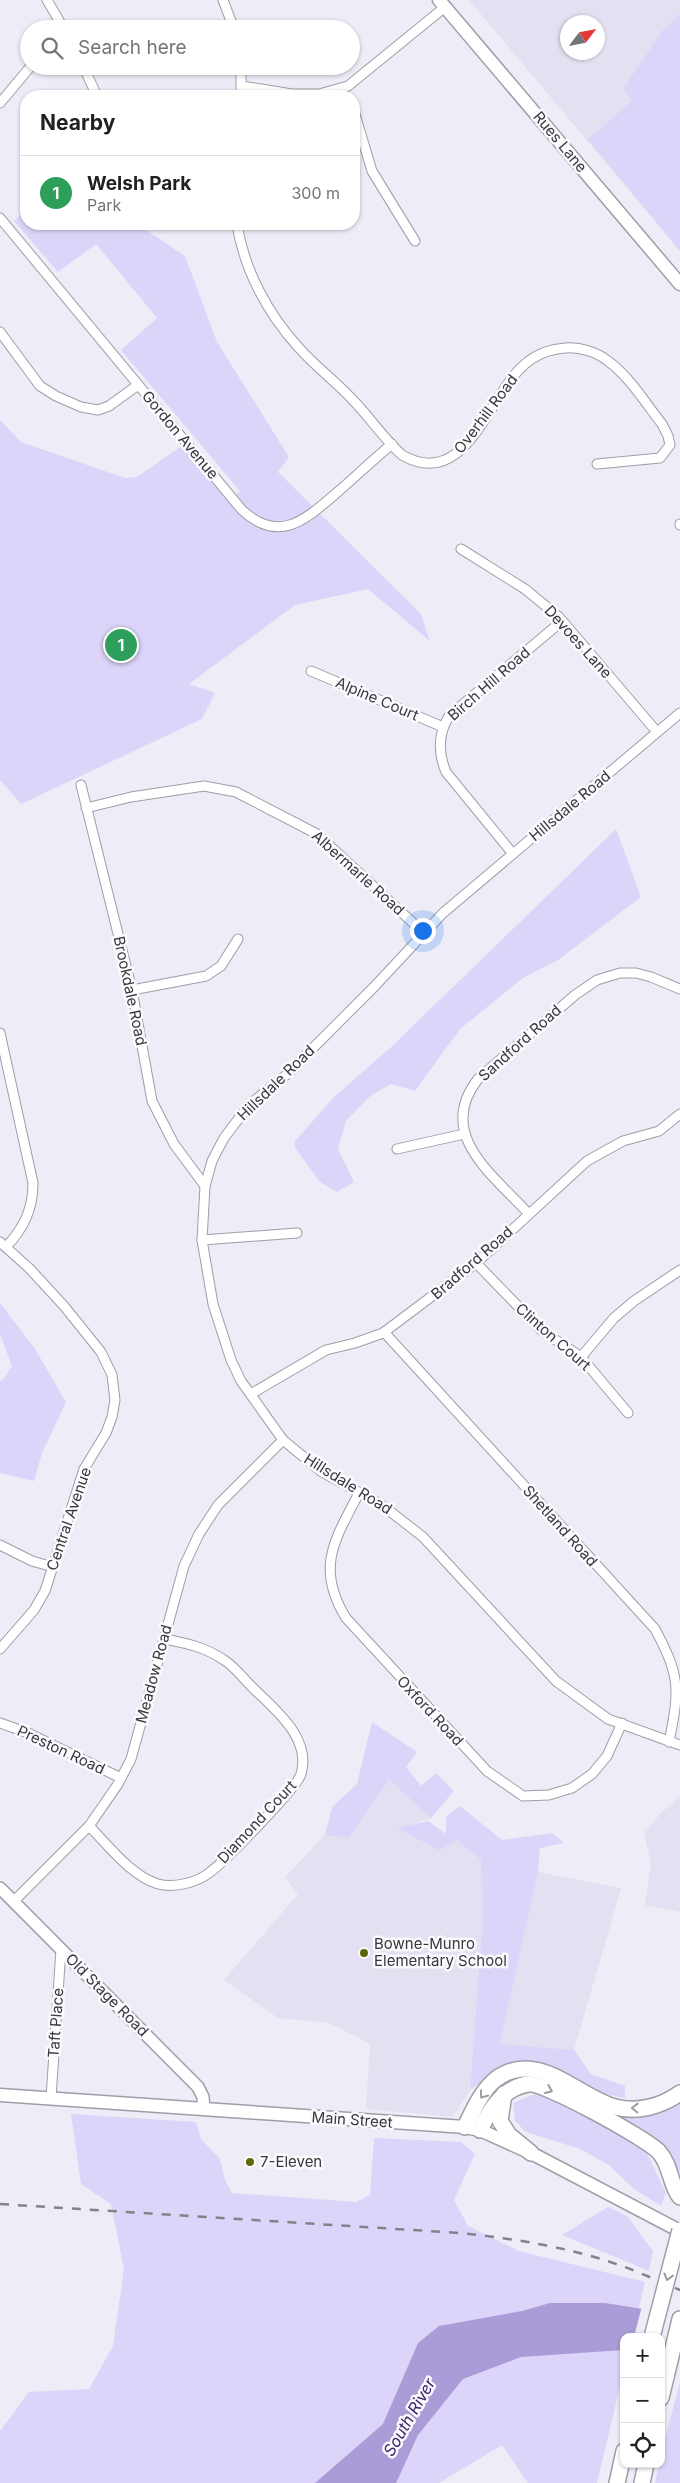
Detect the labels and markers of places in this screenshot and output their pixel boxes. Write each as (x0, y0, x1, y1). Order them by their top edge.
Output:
pin: 1 (105, 626, 137, 664)
place label: Bowne-Munro Elementary School (374, 1934, 507, 1970)
marker: Bowne-Munro Elementary School (358, 1947, 370, 1959)
place label: 7-Eleven (260, 2152, 322, 2171)
marker: 7-Eleven (244, 2156, 256, 2168)

